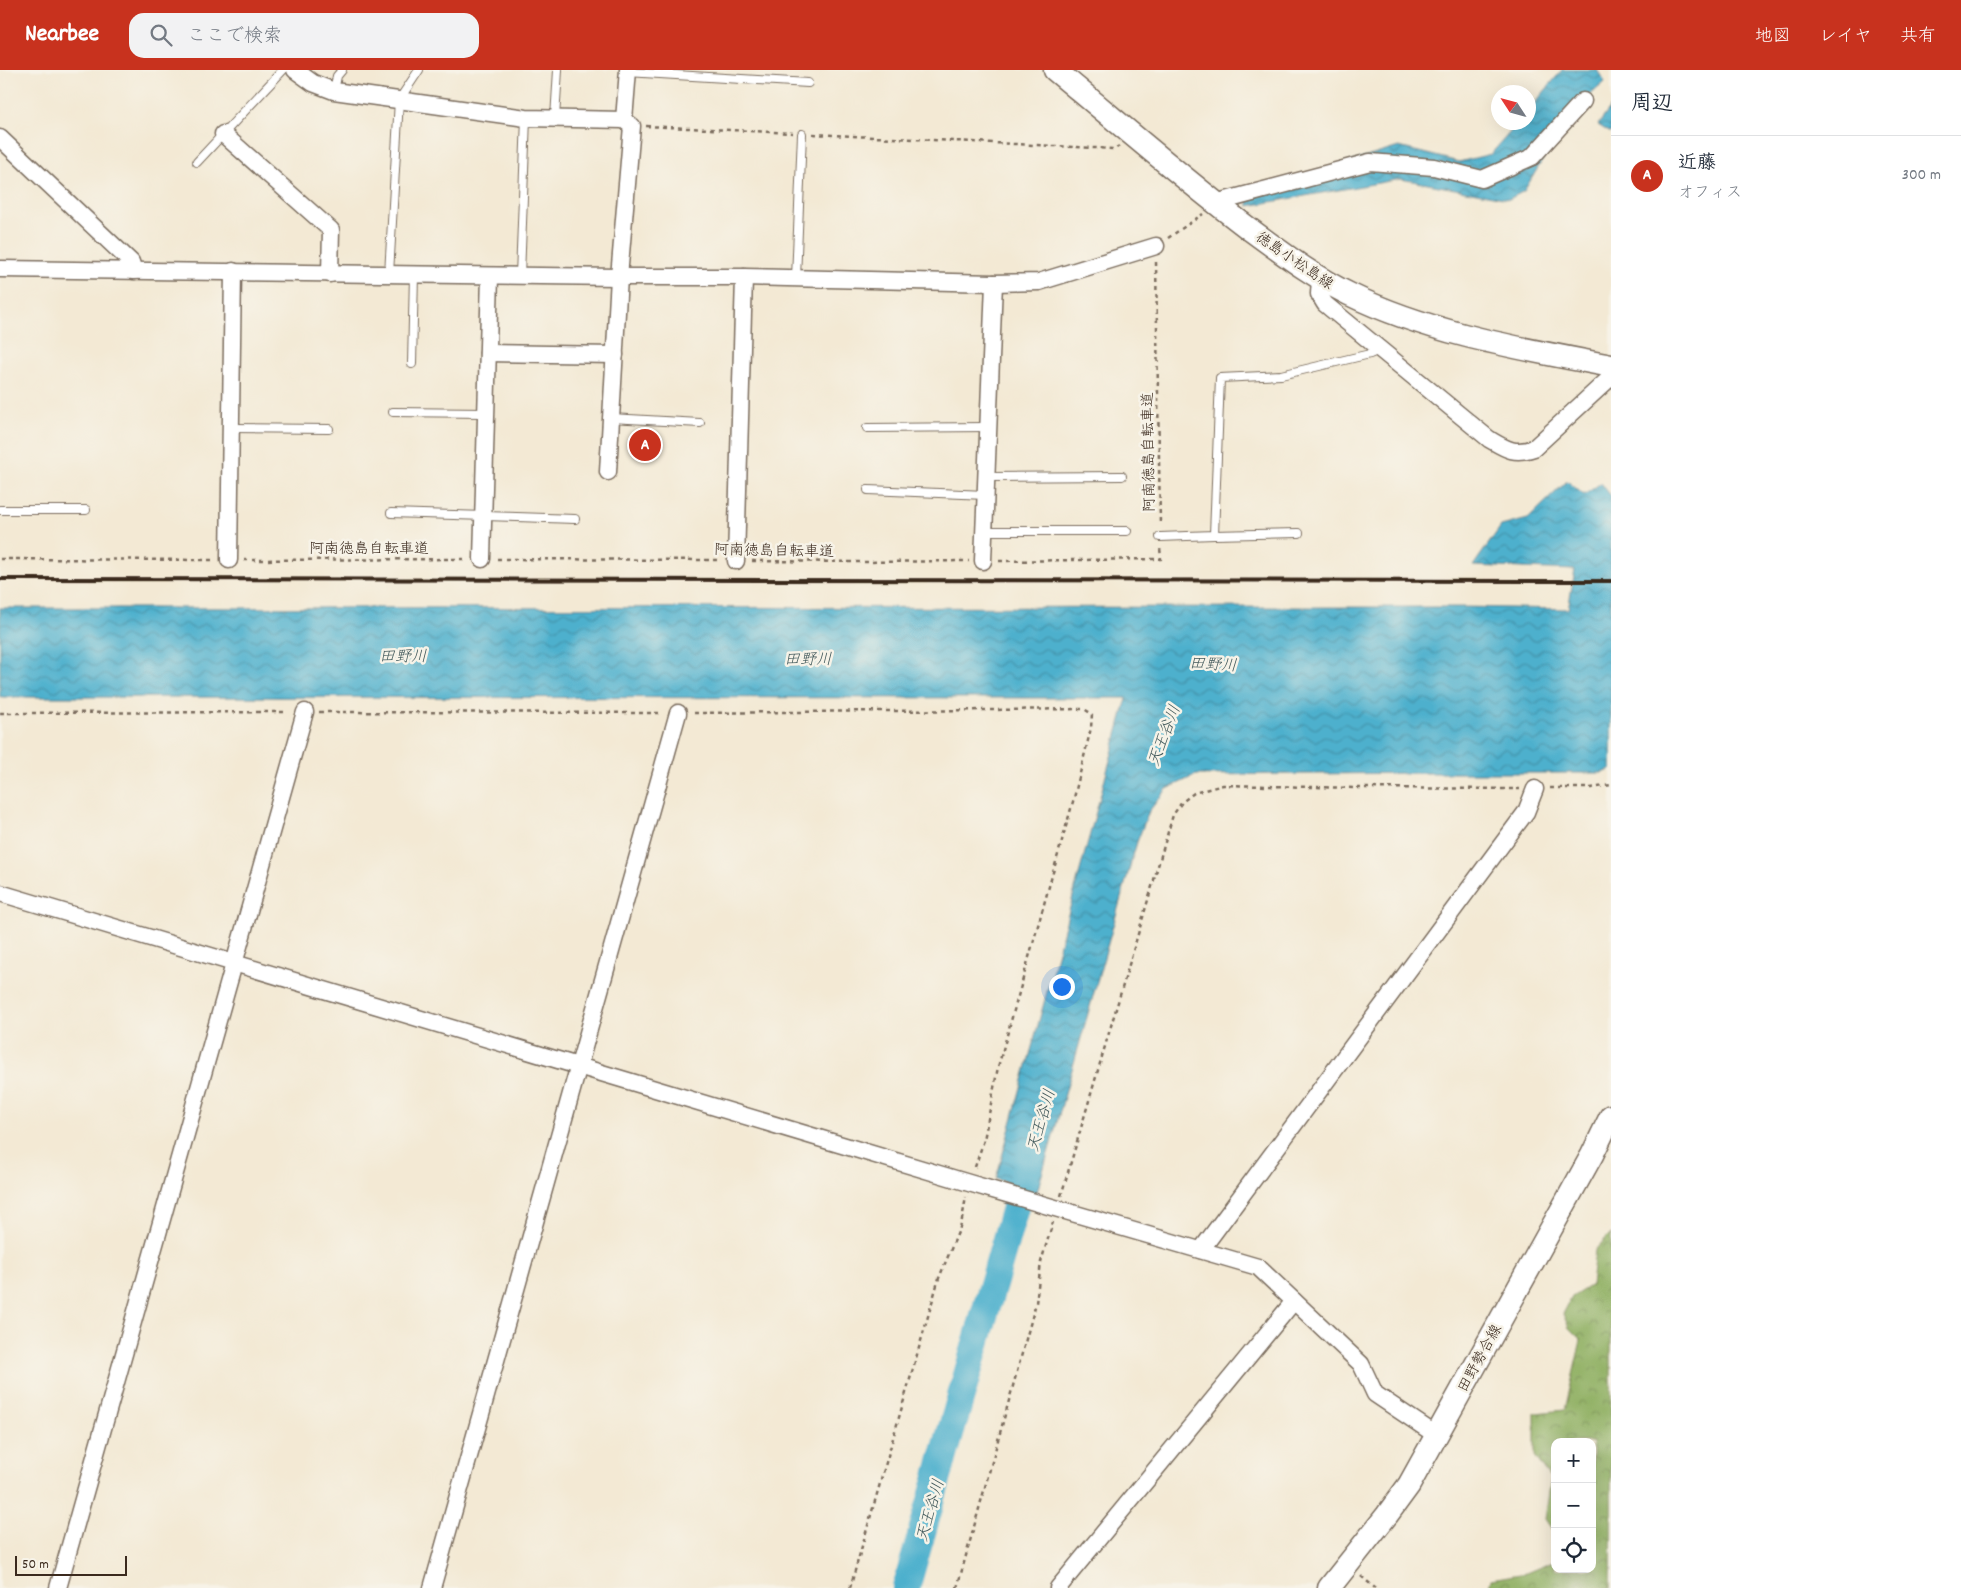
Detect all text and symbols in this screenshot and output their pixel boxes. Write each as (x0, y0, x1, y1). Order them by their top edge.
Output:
search box (129, 13, 479, 58)
text: Nearbee (25, 18, 99, 52)
icon: search (147, 21, 175, 49)
text: ここで検索 (187, 24, 282, 51)
text: 地図 (1755, 25, 1791, 50)
text: レイヤ (1819, 25, 1872, 50)
text: 共有 (1900, 25, 1936, 50)
north arrow (1491, 85, 1536, 130)
text: 周辺 (1631, 90, 1673, 120)
text: 近藤 (1678, 151, 1716, 178)
text: A (1643, 164, 1651, 187)
text: 300 m (1902, 164, 1941, 187)
text: オフィス (1678, 182, 1742, 205)
street label: 徳島小松島線 (1250, 227, 1337, 296)
street label: 阿南徳島自転車道 (1138, 392, 1162, 512)
pin: A (629, 426, 661, 464)
street label: 阿南徳島自転車道 (309, 539, 429, 561)
street label: 阿南徳島自転車道 (714, 540, 834, 564)
water label: 田野川 (379, 646, 427, 669)
water label: 田野川 (784, 649, 832, 672)
water label: 田野川 (1188, 653, 1237, 678)
water label: 天王谷川 (1143, 702, 1188, 770)
your location (1049, 974, 1075, 1000)
water label: 天王谷川 (1023, 1087, 1062, 1155)
street label: 田野勢合線 (1453, 1321, 1509, 1397)
map controls (1551, 1438, 1596, 1573)
button: + (1551, 1438, 1596, 1483)
water label: 天王谷川 (912, 1477, 951, 1545)
button: − (1551, 1483, 1596, 1528)
button: locate (1551, 1528, 1596, 1573)
scale bar (15, 1553, 128, 1576)
text: 50 m (22, 1555, 49, 1575)

